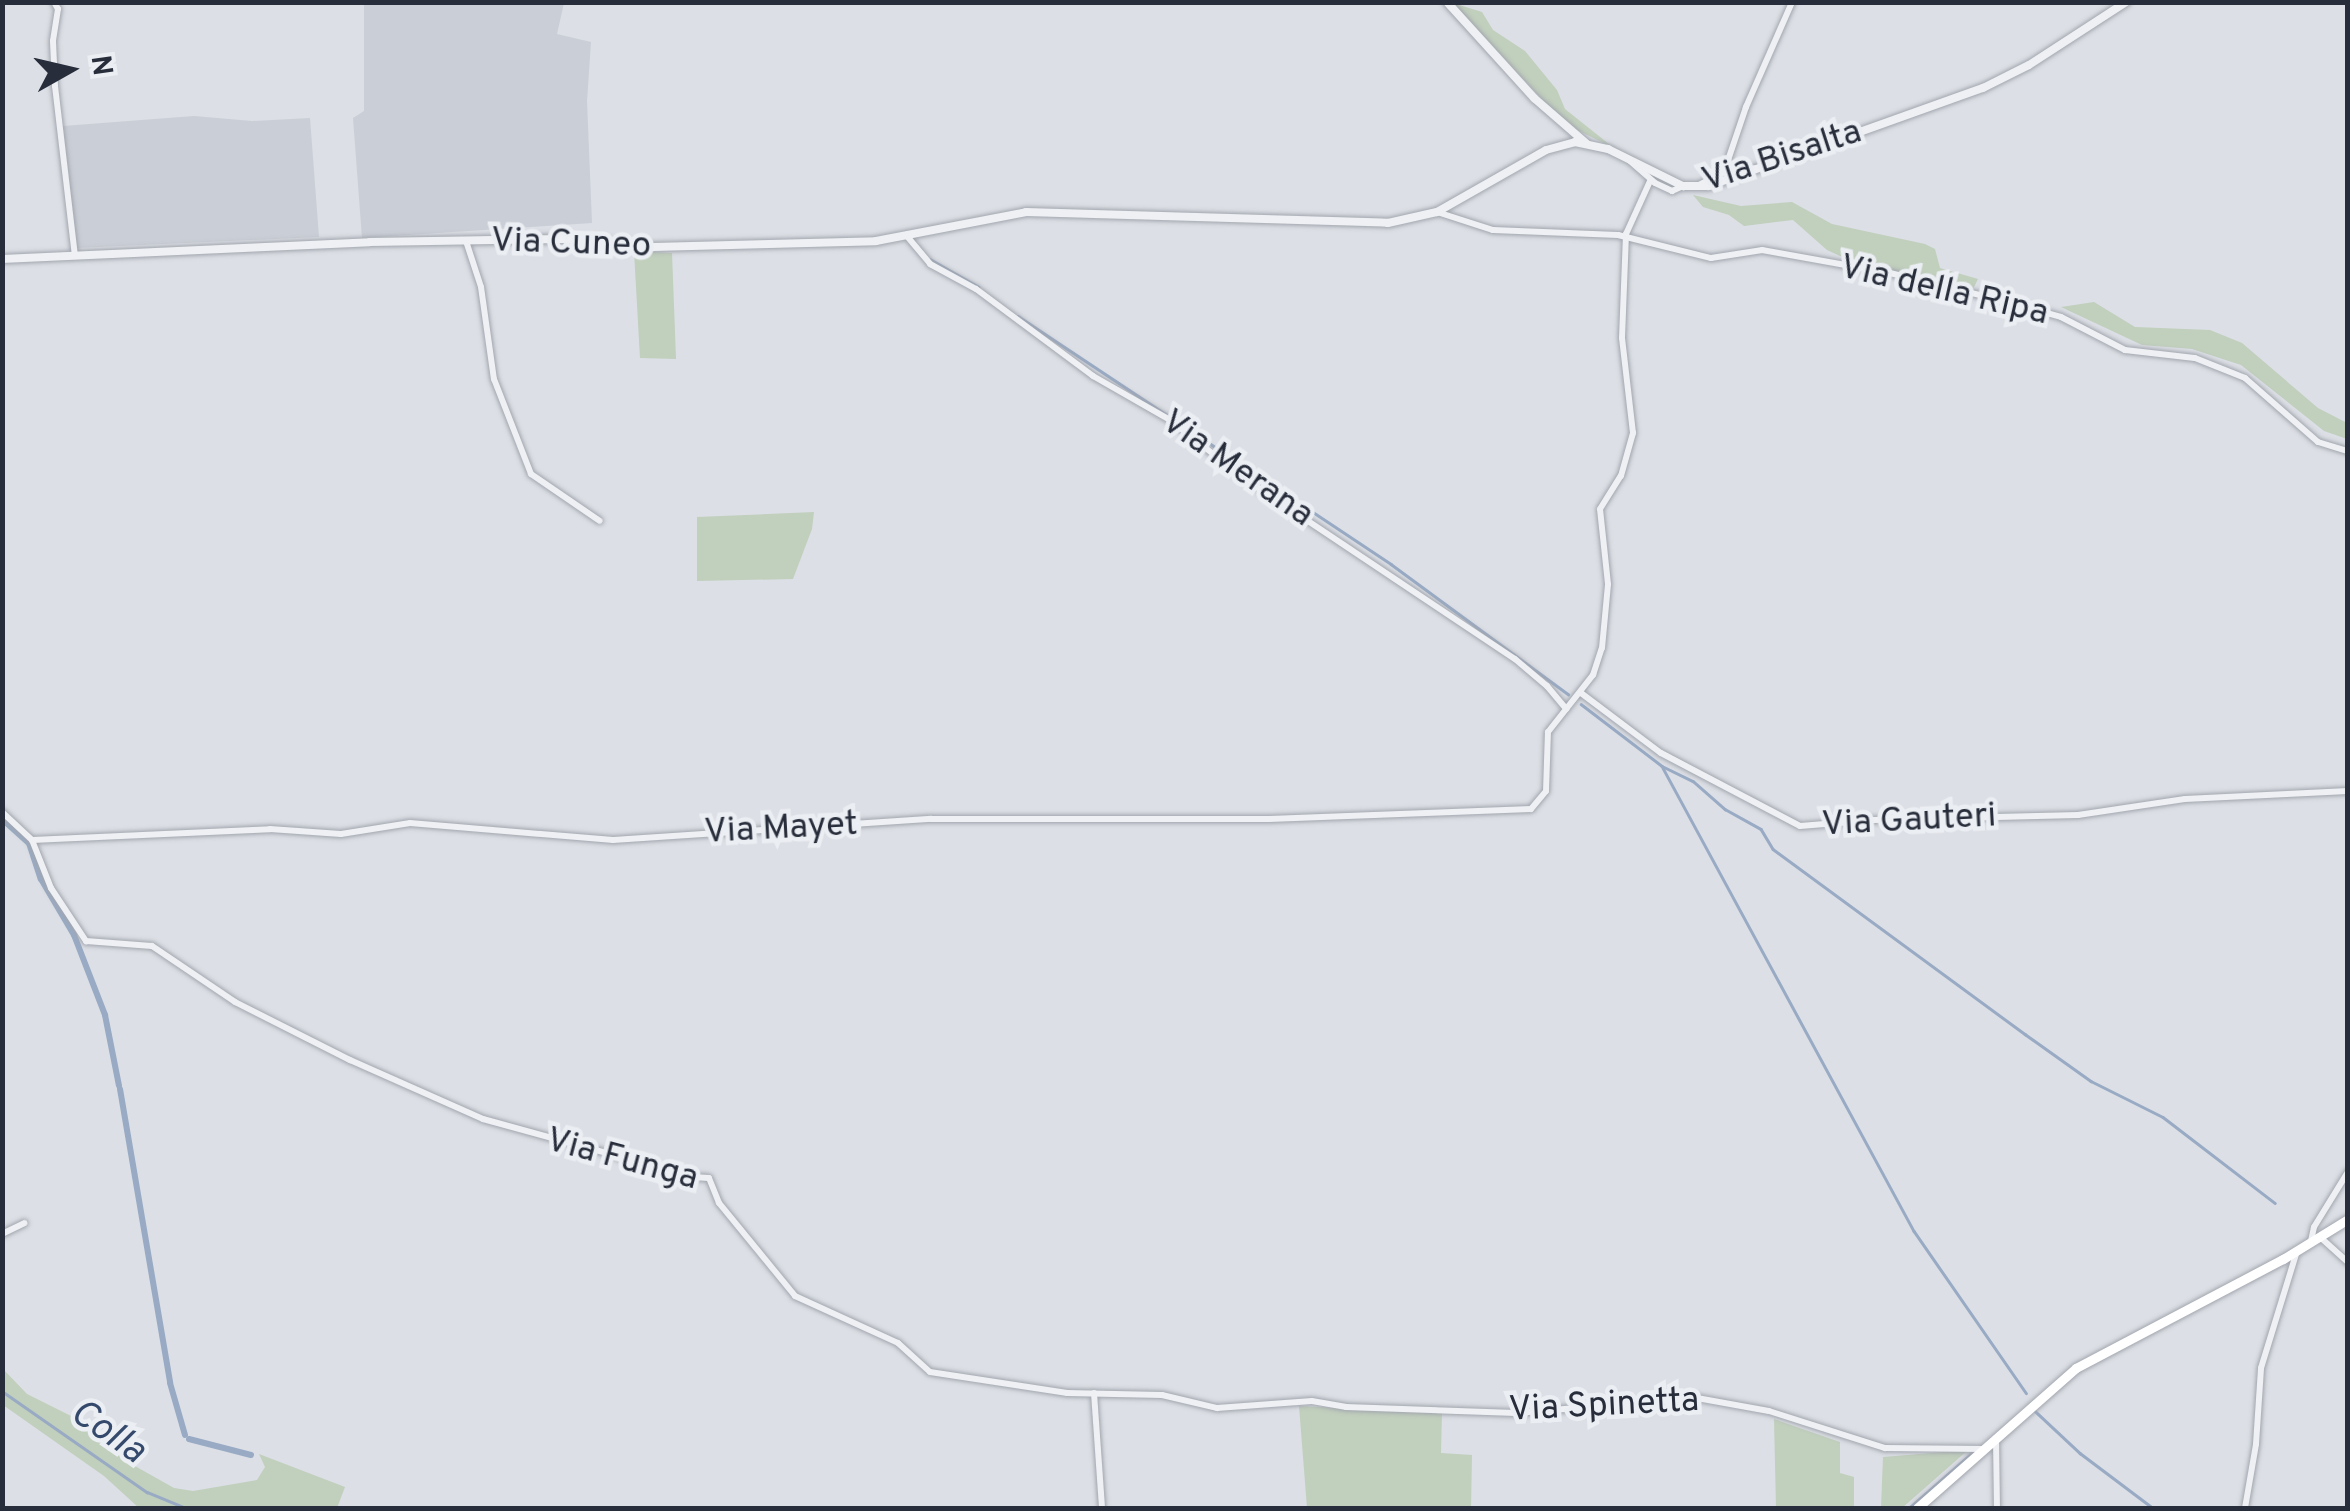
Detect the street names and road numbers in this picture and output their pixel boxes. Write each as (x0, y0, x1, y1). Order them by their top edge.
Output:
street label: Via Bisalta (1697, 112, 1867, 202)
street label: Via Cuneo (490, 220, 652, 268)
street label: Via della Ripa (1836, 247, 2052, 335)
street label: Via Merana (1153, 401, 1321, 537)
street label: Via Gauteri (1821, 795, 1997, 847)
street label: Via Mayet (703, 804, 859, 854)
street label: Via Funga (542, 1120, 702, 1200)
street label: Via Spinetta (1508, 1380, 1700, 1432)

